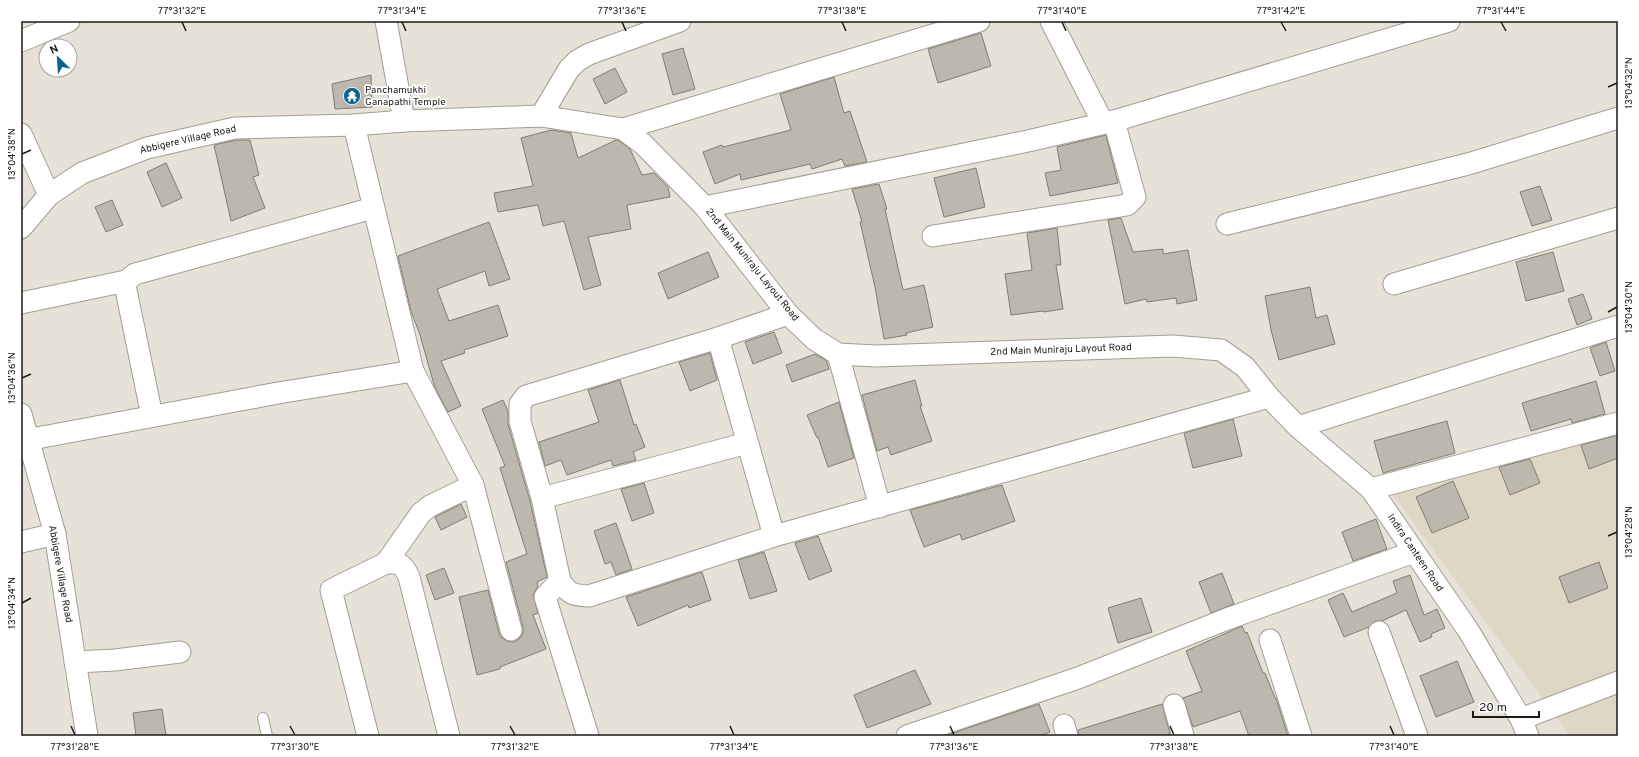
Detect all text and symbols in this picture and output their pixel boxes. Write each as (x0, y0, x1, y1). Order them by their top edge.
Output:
text: 77°31'32"E (158, 5, 206, 18)
text: 77°31'34"E (377, 5, 427, 18)
text: 77°31'36"E (598, 5, 646, 18)
text: 77°31'38"E (818, 5, 866, 18)
text: 77°31'40"E (1037, 5, 1087, 18)
text: 77°31'42"E (1256, 5, 1306, 18)
text: 77°31'44"E (1476, 5, 1526, 18)
north arrow (38, 38, 78, 78)
text: N (48, 42, 61, 58)
text: 13°04'32"N (1623, 57, 1636, 109)
place label: Panchamukhi Ganapathi Temple (365, 84, 446, 109)
temple icon: Panchamukhi Ganapathi Temple (342, 86, 362, 106)
street label: Abbigere Village Road (138, 123, 238, 157)
text: 13°04'38"N (6, 128, 19, 180)
street label: 2nd Main Muniraju Layout Road (702, 206, 802, 324)
text: 13°04'30"N (1623, 281, 1636, 333)
street label: 2nd Main Muniraju Layout Road (990, 341, 1132, 359)
text: 13°04'36"N (6, 352, 19, 404)
text: 13°04'28"N (1623, 506, 1636, 558)
street label: Indira Canteen Road (1384, 512, 1446, 594)
street label: Abbigere Village Road (45, 524, 75, 624)
text: 13°04'34"N (6, 577, 19, 629)
scale bar (1473, 693, 1539, 719)
text: 20 m (1479, 700, 1507, 716)
text: 77°31'28"E (50, 741, 100, 754)
text: 77°31'30"E (270, 741, 320, 754)
text: 77°31'32"E (491, 741, 539, 754)
text: 77°31'34"E (709, 741, 759, 754)
text: 77°31'36"E (930, 741, 978, 754)
text: 77°31'38"E (1150, 741, 1198, 754)
text: 77°31'40"E (1369, 741, 1419, 754)

